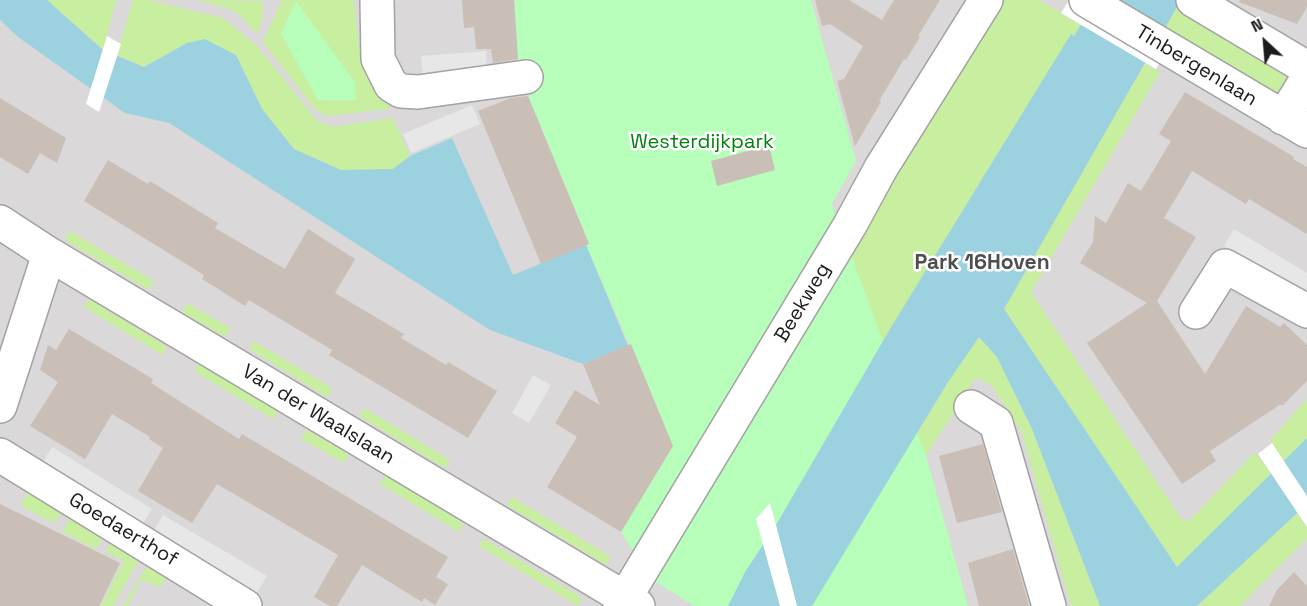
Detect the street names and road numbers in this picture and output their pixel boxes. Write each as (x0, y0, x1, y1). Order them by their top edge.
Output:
street label: Tinbergenlaan (1131, 20, 1261, 112)
street label: Beekweg (770, 259, 836, 347)
street label: Van der Waalslaan (237, 360, 399, 470)
street label: Goedaerthof (64, 488, 182, 572)

